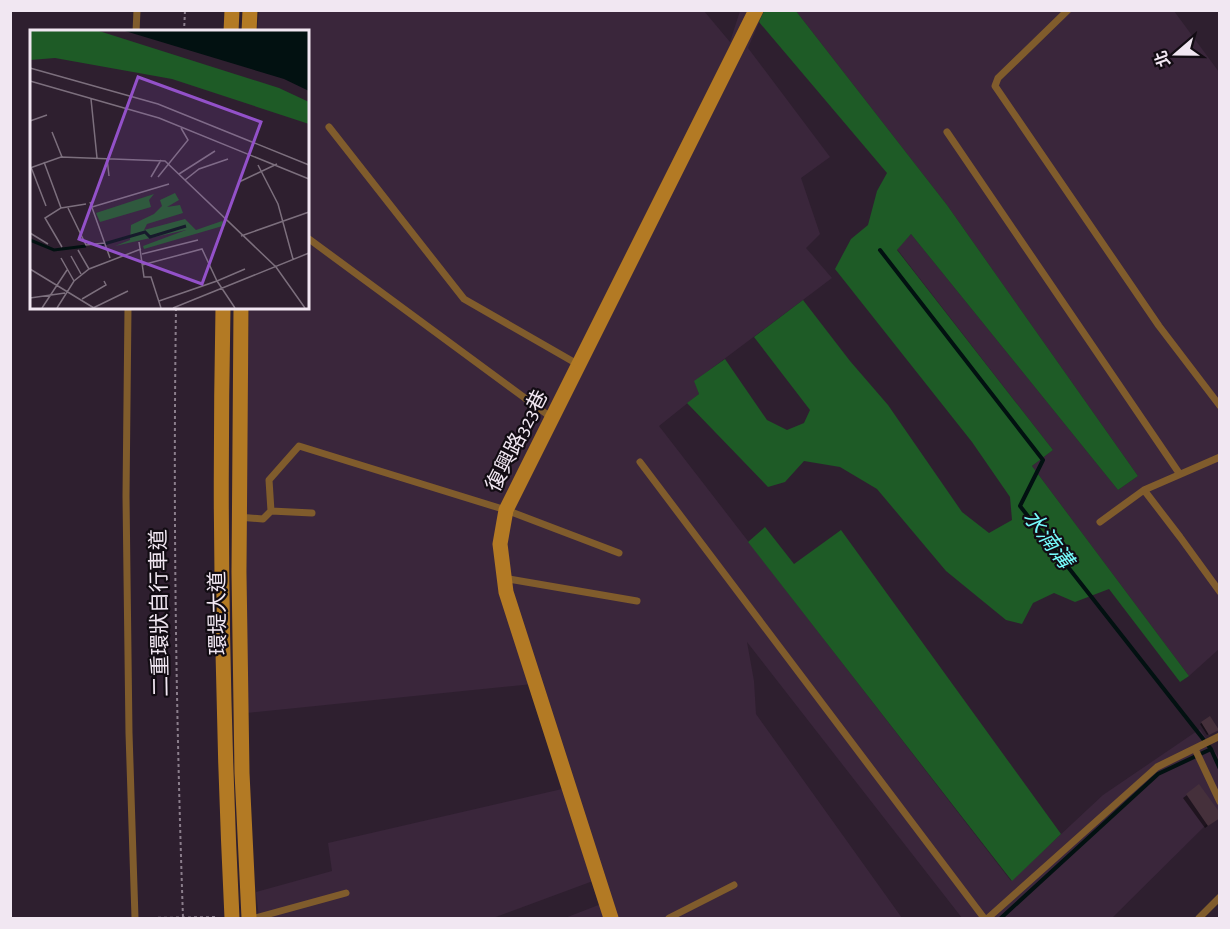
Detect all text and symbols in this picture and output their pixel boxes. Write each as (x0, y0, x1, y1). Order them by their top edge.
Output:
north arrow (1146, 24, 1206, 84)
inset map (30, 30, 309, 309)
text: 北 (1152, 49, 1173, 69)
street label: 復興路323巷 (482, 386, 552, 495)
water label: 水湳溝 (1019, 505, 1079, 574)
street label: 二重環狀自行車道 (147, 529, 172, 697)
street label: 環堤大道 (206, 571, 229, 655)

